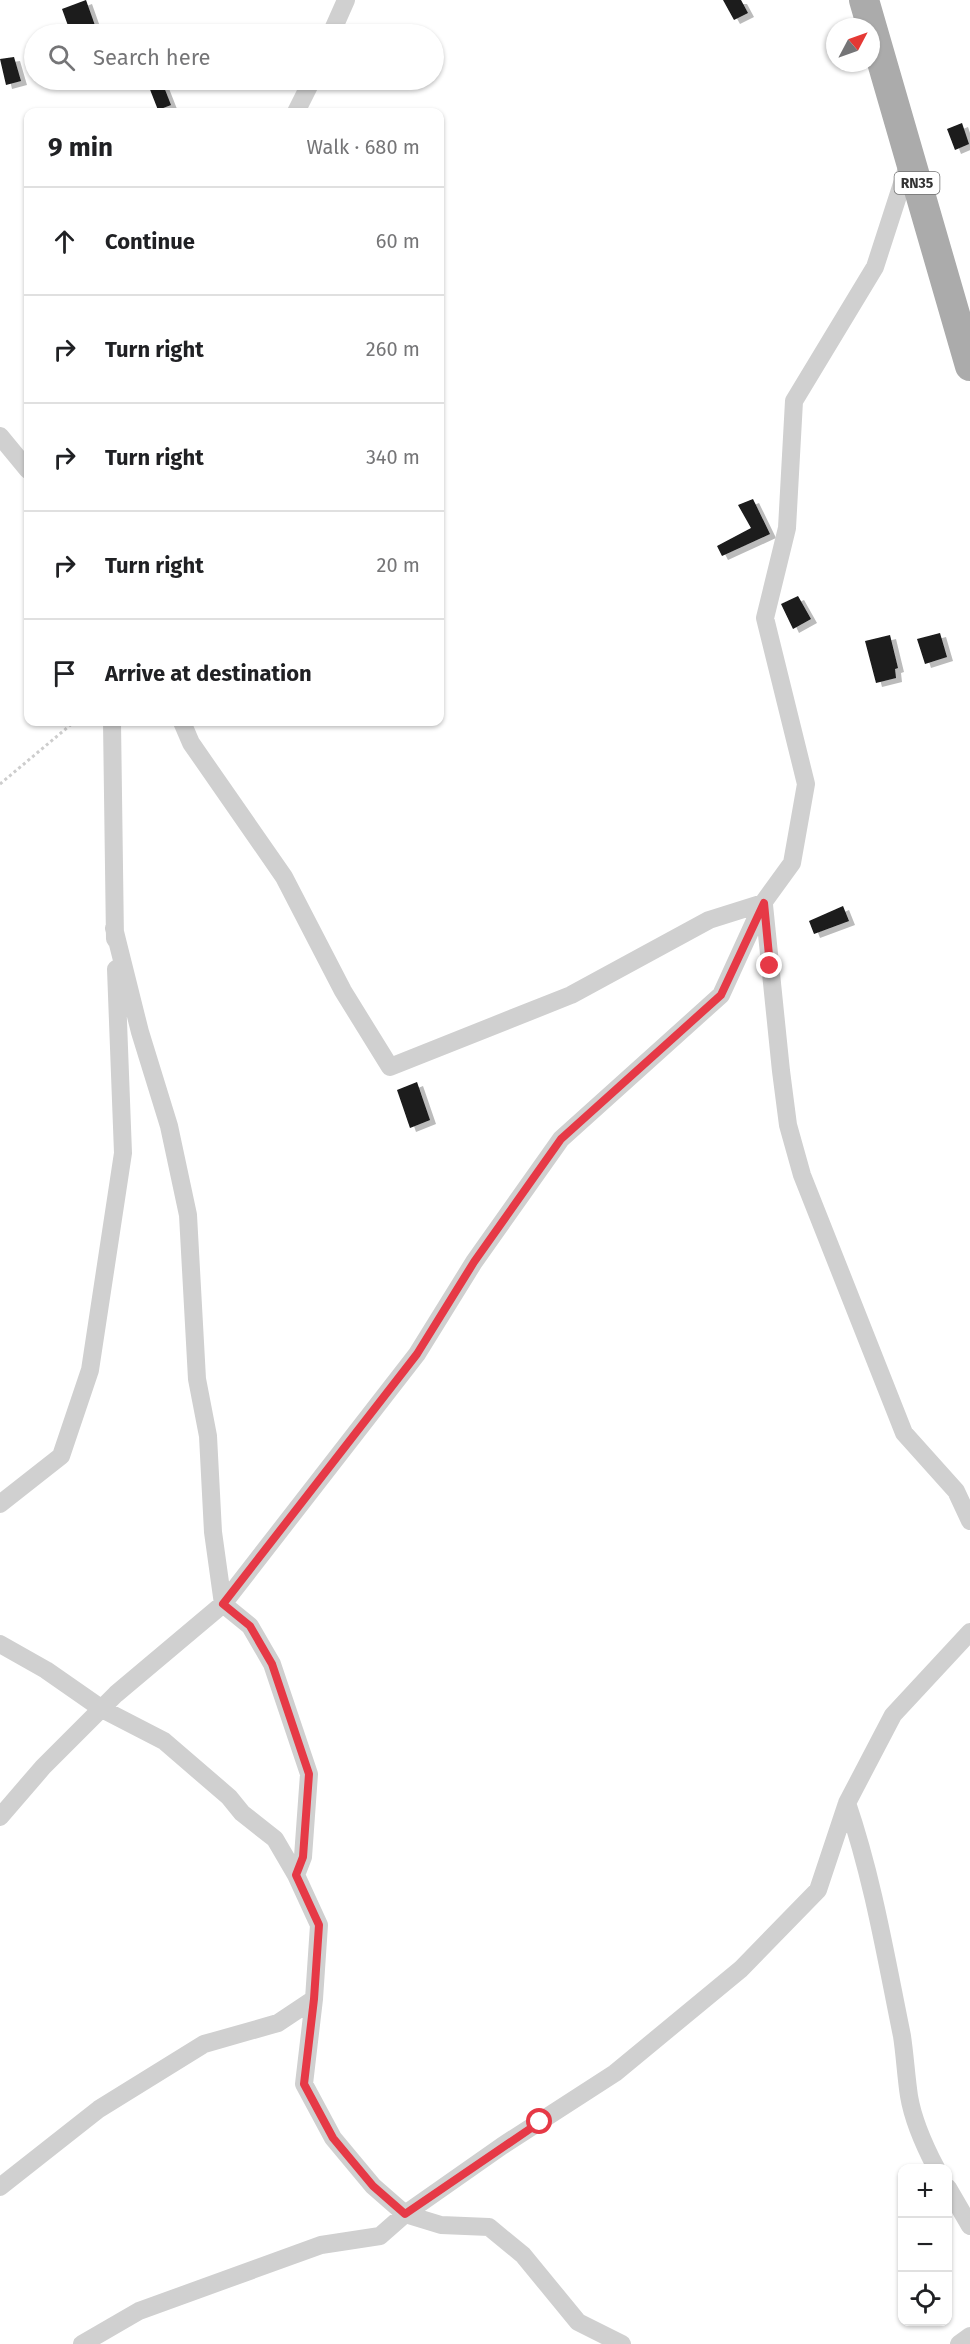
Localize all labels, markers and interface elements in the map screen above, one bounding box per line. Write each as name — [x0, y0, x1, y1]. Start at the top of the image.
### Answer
north arrow — [826, 18, 880, 72]
search box — [24, 24, 444, 90]
icon: search — [45, 41, 78, 74]
text: Search here — [93, 44, 211, 71]
text: 9 min — [48, 132, 113, 163]
text: Walk · 680 m — [307, 135, 420, 159]
road number: RN35 — [894, 172, 940, 194]
icon: ahead — [48, 225, 81, 258]
text: Continue — [105, 228, 195, 255]
text: 60 m — [376, 229, 420, 253]
icon: right — [48, 333, 81, 366]
text: Turn right — [105, 336, 204, 363]
text: 260 m — [366, 337, 420, 361]
icon: right — [48, 441, 81, 474]
text: Turn right — [105, 444, 204, 471]
text: 340 m — [366, 445, 420, 469]
icon: right — [48, 549, 81, 582]
text: Turn right — [105, 552, 204, 579]
text: 20 m — [377, 553, 420, 577]
icon: arrive — [48, 657, 81, 690]
text: Arrive at destination — [105, 660, 312, 687]
route end — [756, 952, 782, 978]
route start — [526, 2108, 552, 2134]
map controls — [898, 2164, 952, 2326]
button: + — [898, 2164, 952, 2218]
button: − — [898, 2218, 952, 2272]
button: locate — [898, 2272, 952, 2326]

